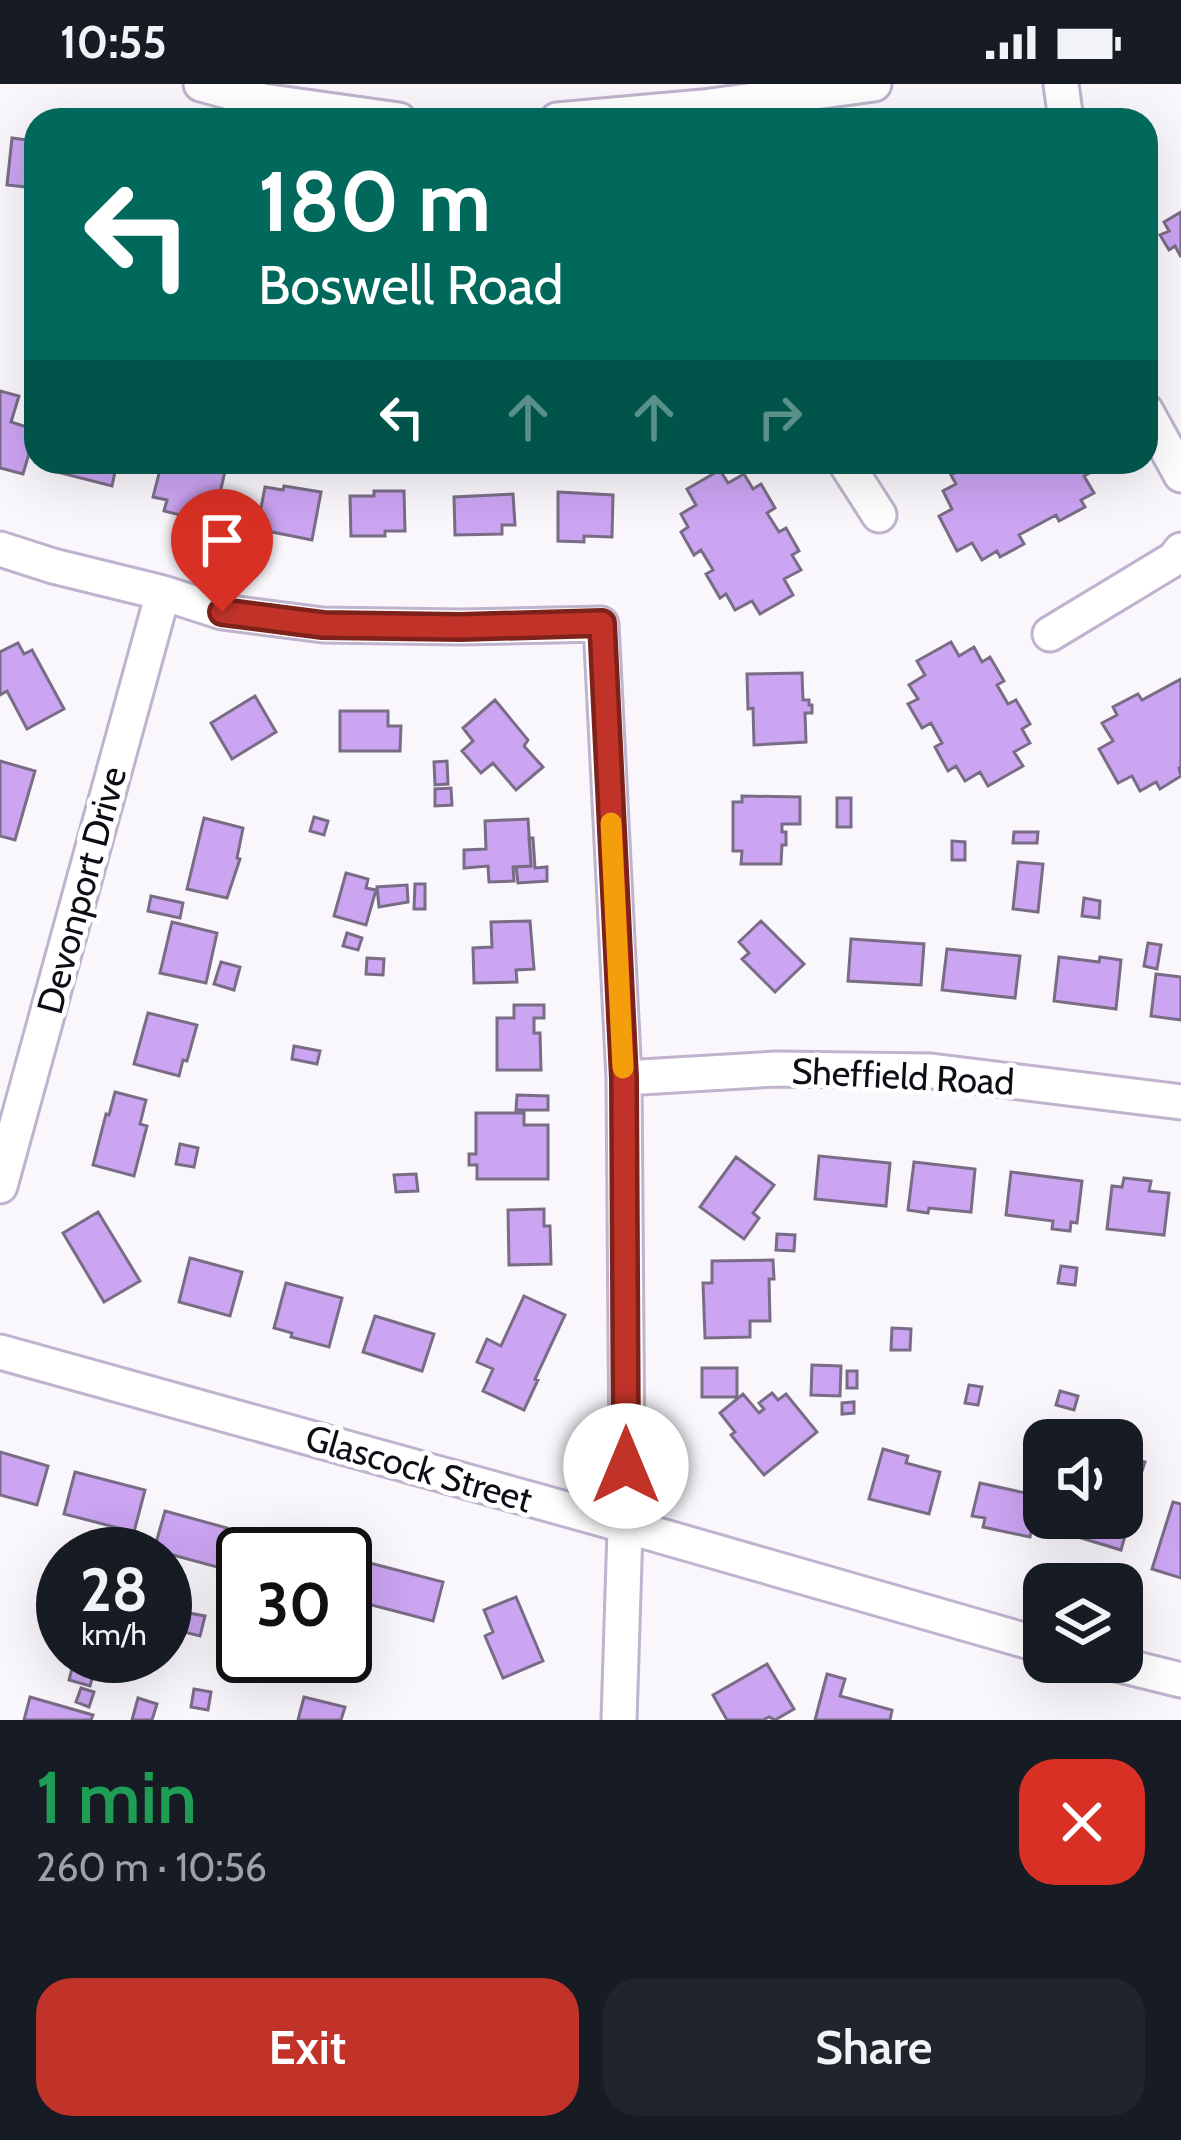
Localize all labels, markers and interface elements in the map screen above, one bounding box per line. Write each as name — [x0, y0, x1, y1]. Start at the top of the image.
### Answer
text: 10:55 — [60, 15, 167, 69]
text: 180 m — [258, 150, 491, 252]
icon: left — [60, 156, 216, 312]
text: Boswell Road — [258, 252, 564, 318]
icon: left — [369, 384, 435, 450]
icon: ahead — [495, 384, 561, 450]
icon: ahead — [621, 384, 687, 450]
icon: right — [747, 384, 813, 450]
pin — [171, 489, 273, 612]
icon: arrive — [189, 507, 255, 573]
street label: Devonport Drive — [27, 762, 135, 1018]
street label: Sheffield Road — [790, 1048, 1016, 1104]
position arrow — [563, 1403, 689, 1529]
street label: Glascock Street — [301, 1415, 537, 1521]
map controls — [1023, 1419, 1143, 1683]
button: sound — [1023, 1419, 1143, 1539]
speed limit sign: 30 — [216, 1527, 372, 1683]
text: 28 — [80, 1553, 148, 1626]
button: layers — [1023, 1563, 1143, 1683]
text: km/h — [81, 1616, 147, 1653]
text: 1 min — [36, 1754, 197, 1841]
button: close — [1019, 1759, 1145, 1885]
text: 260 m · 10:56 — [36, 1843, 267, 1891]
button: Exit — [36, 1978, 579, 2116]
button: Share — [603, 1978, 1145, 2116]

